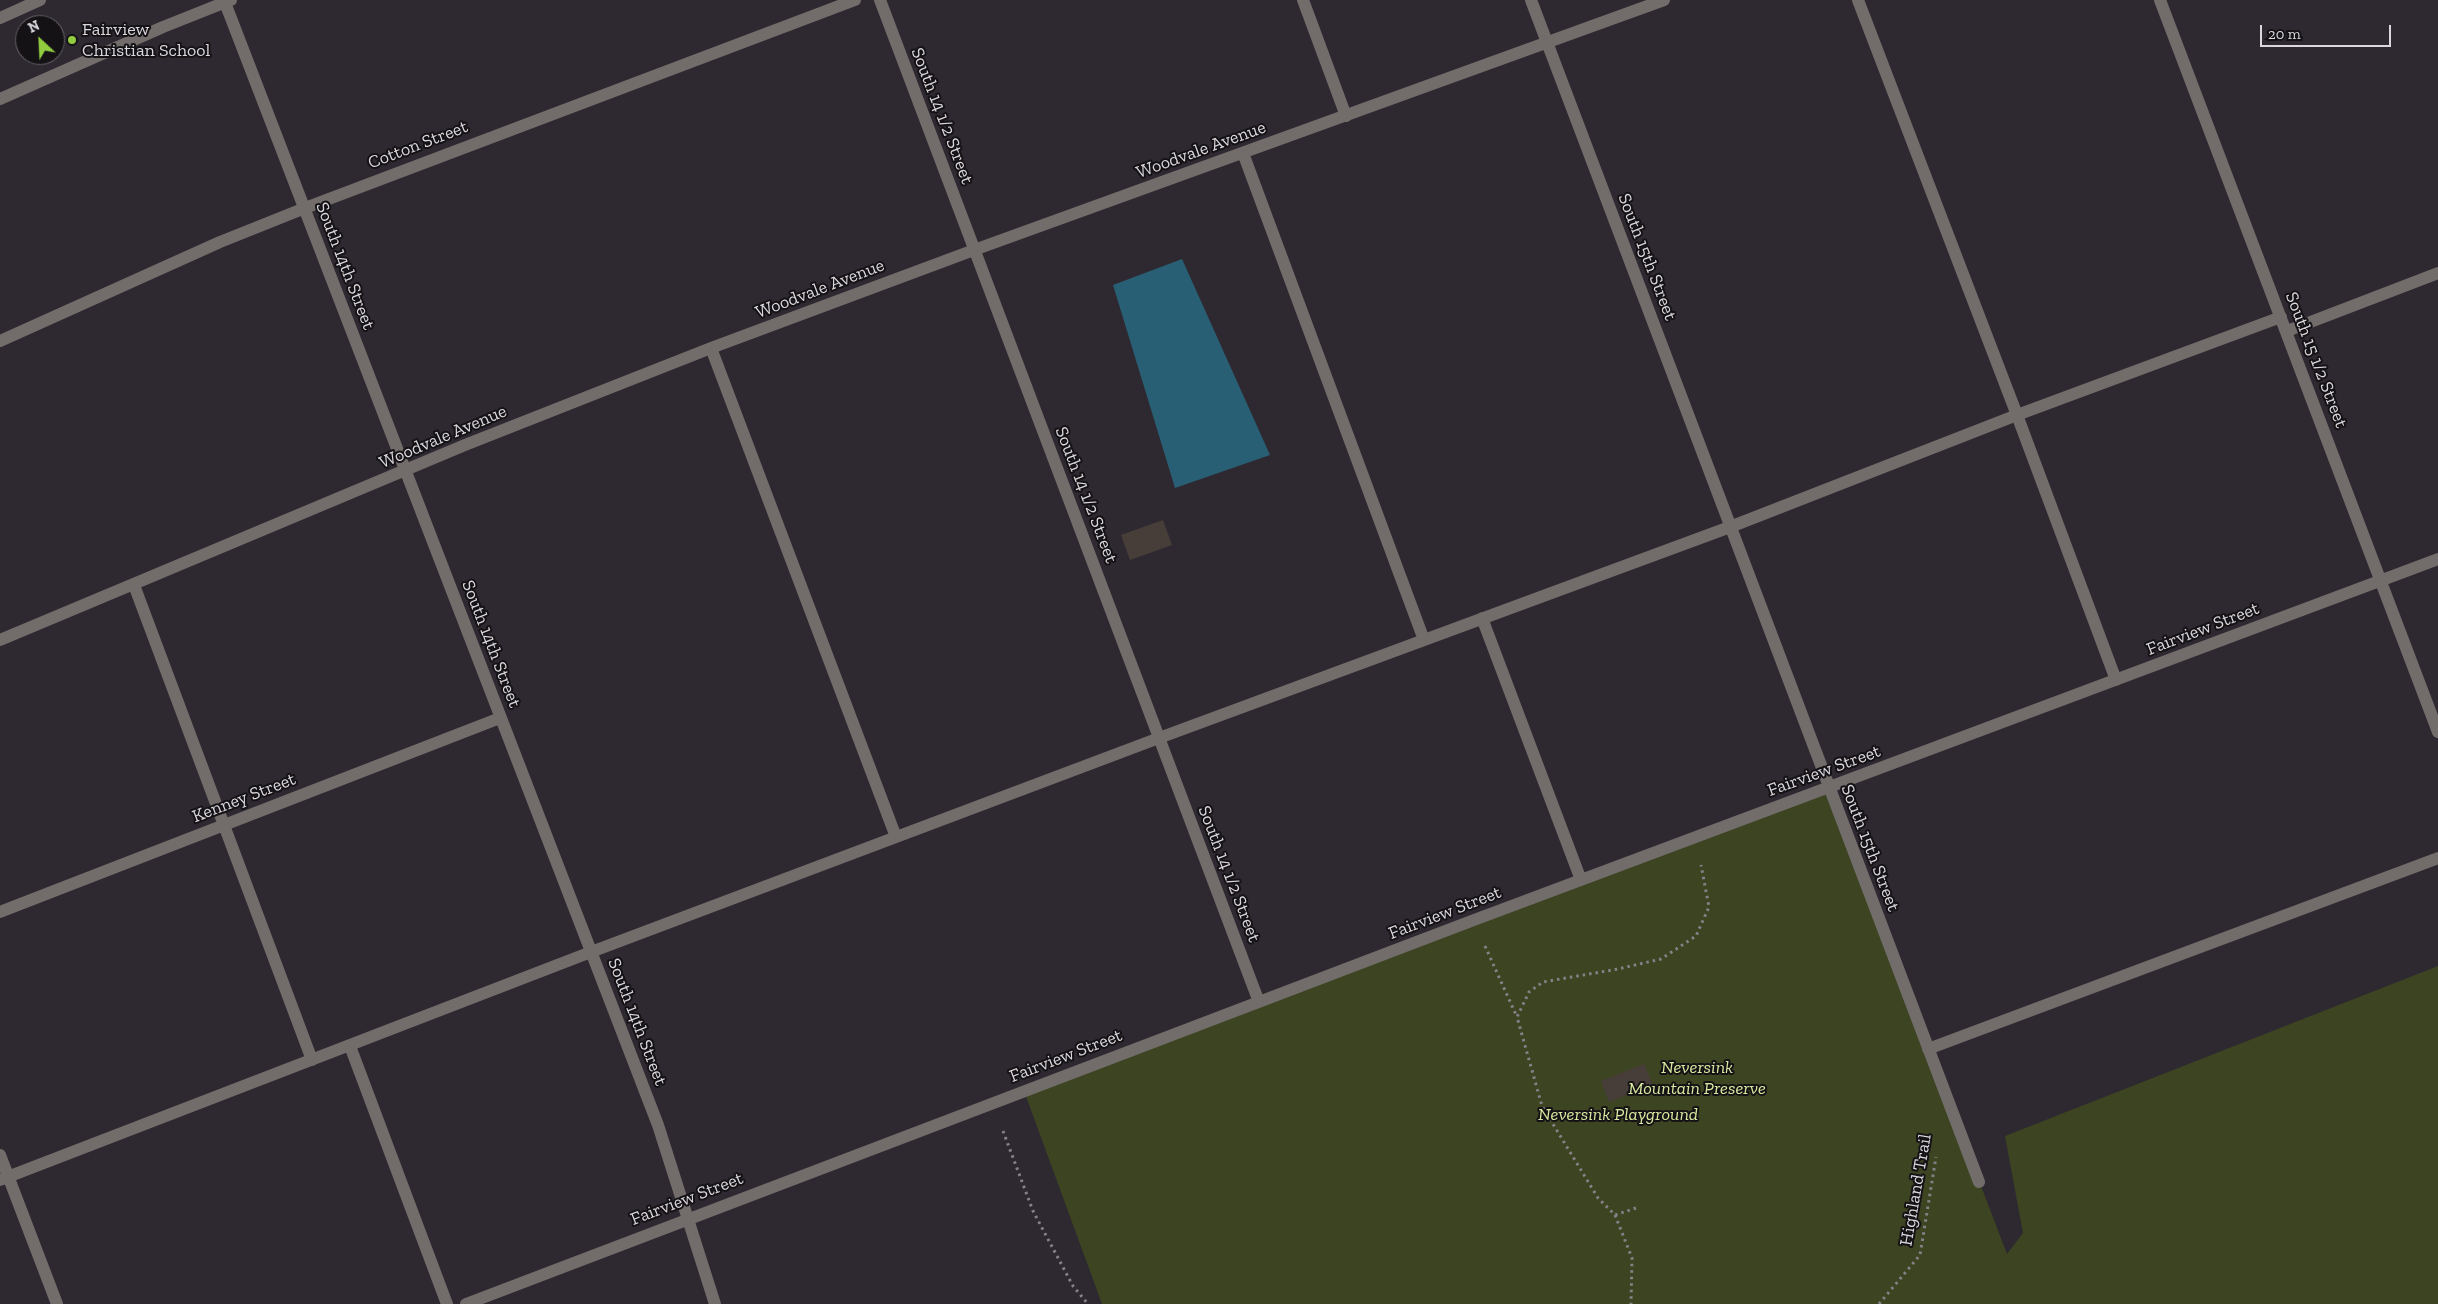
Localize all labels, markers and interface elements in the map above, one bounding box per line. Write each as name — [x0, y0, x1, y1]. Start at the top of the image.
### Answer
north arrow — [15, 15, 65, 65]
scale bar — [2263, 15, 2394, 47]
text: N — [25, 17, 42, 37]
place label: Fairview Christian School — [82, 19, 210, 62]
text: 20 m — [2268, 25, 2301, 43]
marker: Fairview Christian School — [66, 34, 78, 46]
street label: South 14 1/2 Street — [906, 45, 978, 187]
street label: Cotton Street — [365, 116, 471, 174]
street label: Woodvale Avenue — [1133, 117, 1269, 183]
street label: South 15th Street — [1613, 190, 1681, 324]
street label: South 14th Street — [311, 199, 379, 333]
street label: Woodvale Avenue — [752, 254, 888, 324]
street label: South 15 1/2 Street — [2280, 289, 2352, 431]
street label: Woodvale Avenue — [376, 400, 510, 474]
street label: South 14 1/2 Street — [1050, 424, 1122, 566]
street label: South 14th Street — [457, 577, 525, 711]
street label: Fairview Street — [2144, 598, 2262, 660]
street label: Fairview Street — [1764, 741, 1884, 801]
street label: Kenney Street — [189, 768, 299, 828]
street label: South 15th Street — [1836, 781, 1904, 915]
street label: South 14 1/2 Street — [1193, 803, 1265, 945]
street label: Fairview Street — [1386, 882, 1504, 944]
street label: South 14th Street — [603, 955, 671, 1089]
street label: Fairview Street — [1007, 1025, 1125, 1087]
park label: Neversink Mountain Preserve — [1628, 1057, 1766, 1100]
park label: Neversink Playground — [1538, 1104, 1698, 1126]
street label: Highland Trail — [1896, 1132, 1936, 1248]
street label: Fairview Street — [628, 1168, 746, 1230]

